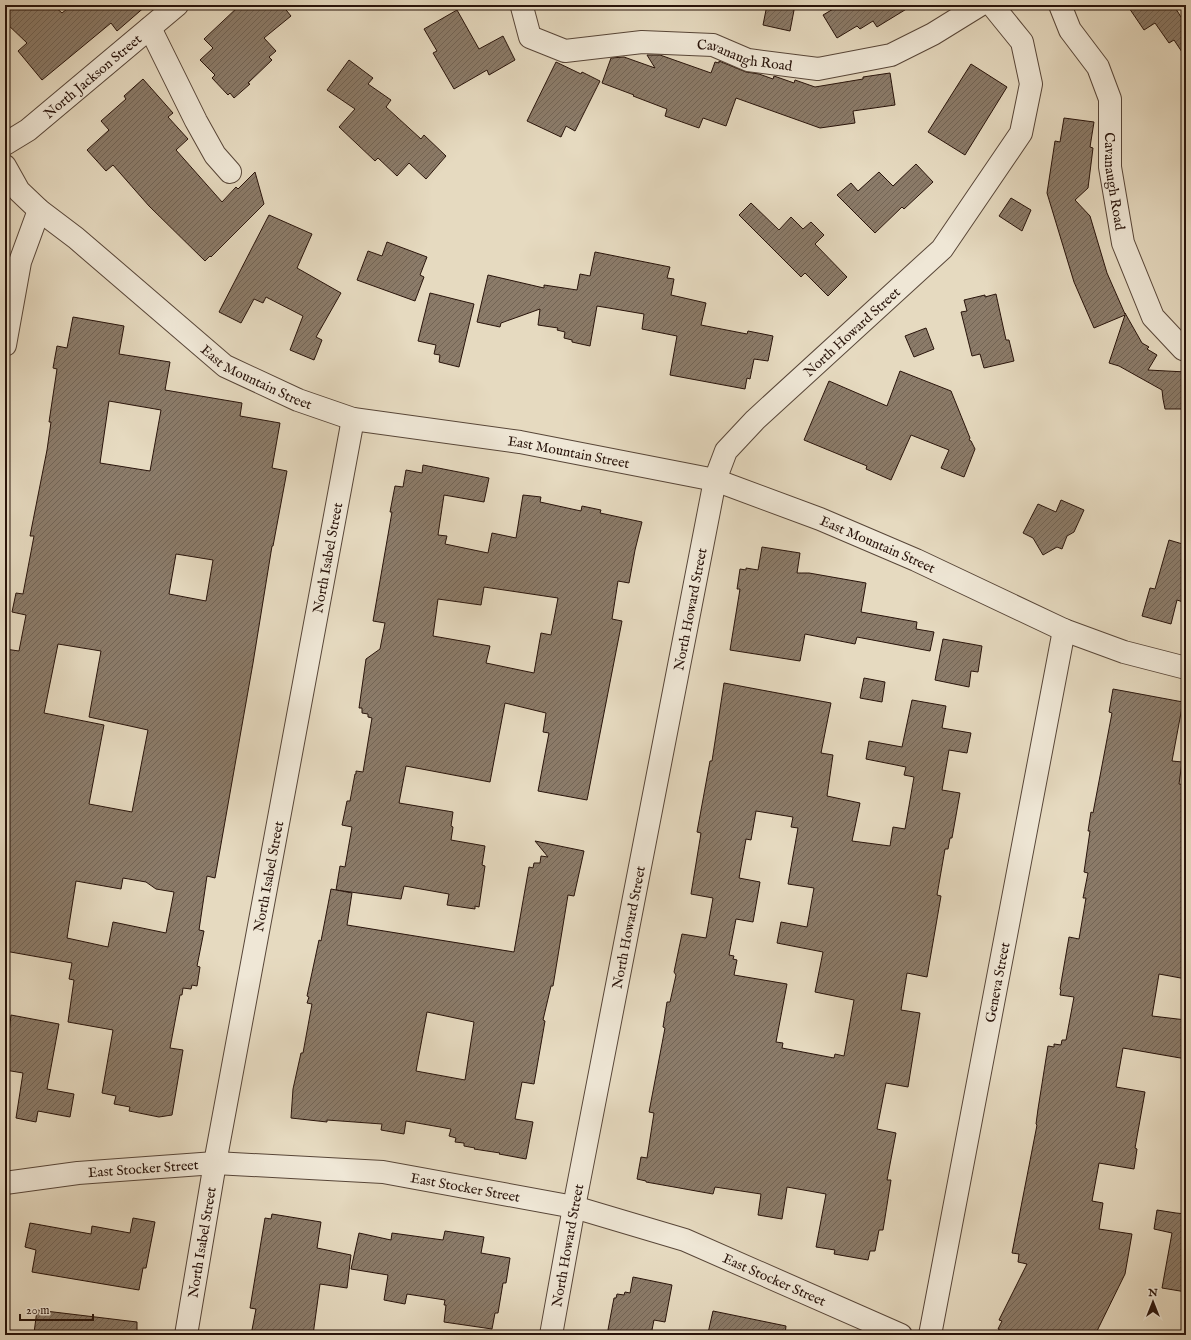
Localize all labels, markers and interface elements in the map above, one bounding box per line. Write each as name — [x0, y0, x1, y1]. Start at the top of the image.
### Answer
street label: North Jackson Street — [40, 30, 146, 123]
street label: Cavanaugh Road — [697, 36, 794, 76]
street label: Cavanaugh Road — [1100, 132, 1129, 232]
street label: North Howard Street — [800, 284, 905, 381]
street label: East Mountain Street — [197, 341, 314, 414]
street label: East Mountain Street — [507, 432, 631, 473]
street label: North Isabel Street — [309, 501, 347, 615]
street label: East Mountain Street — [817, 512, 938, 578]
street label: North Howard Street — [670, 546, 712, 672]
street label: North Isabel Street — [250, 819, 288, 933]
street label: North Howard Street — [609, 864, 650, 990]
street label: Geneva Street — [982, 941, 1015, 1024]
street label: East Stocker Street — [87, 1156, 199, 1182]
street label: East Stocker Street — [409, 1169, 522, 1207]
street label: North Howard Street — [548, 1182, 588, 1309]
street label: North Isabel Street — [184, 1185, 221, 1299]
street label: East Stocker Street — [720, 1250, 829, 1311]
north arrow — [1133, 1282, 1173, 1322]
text: N — [1147, 1286, 1158, 1300]
scale bar — [20, 1296, 93, 1322]
text: 20 m — [26, 1303, 49, 1318]

